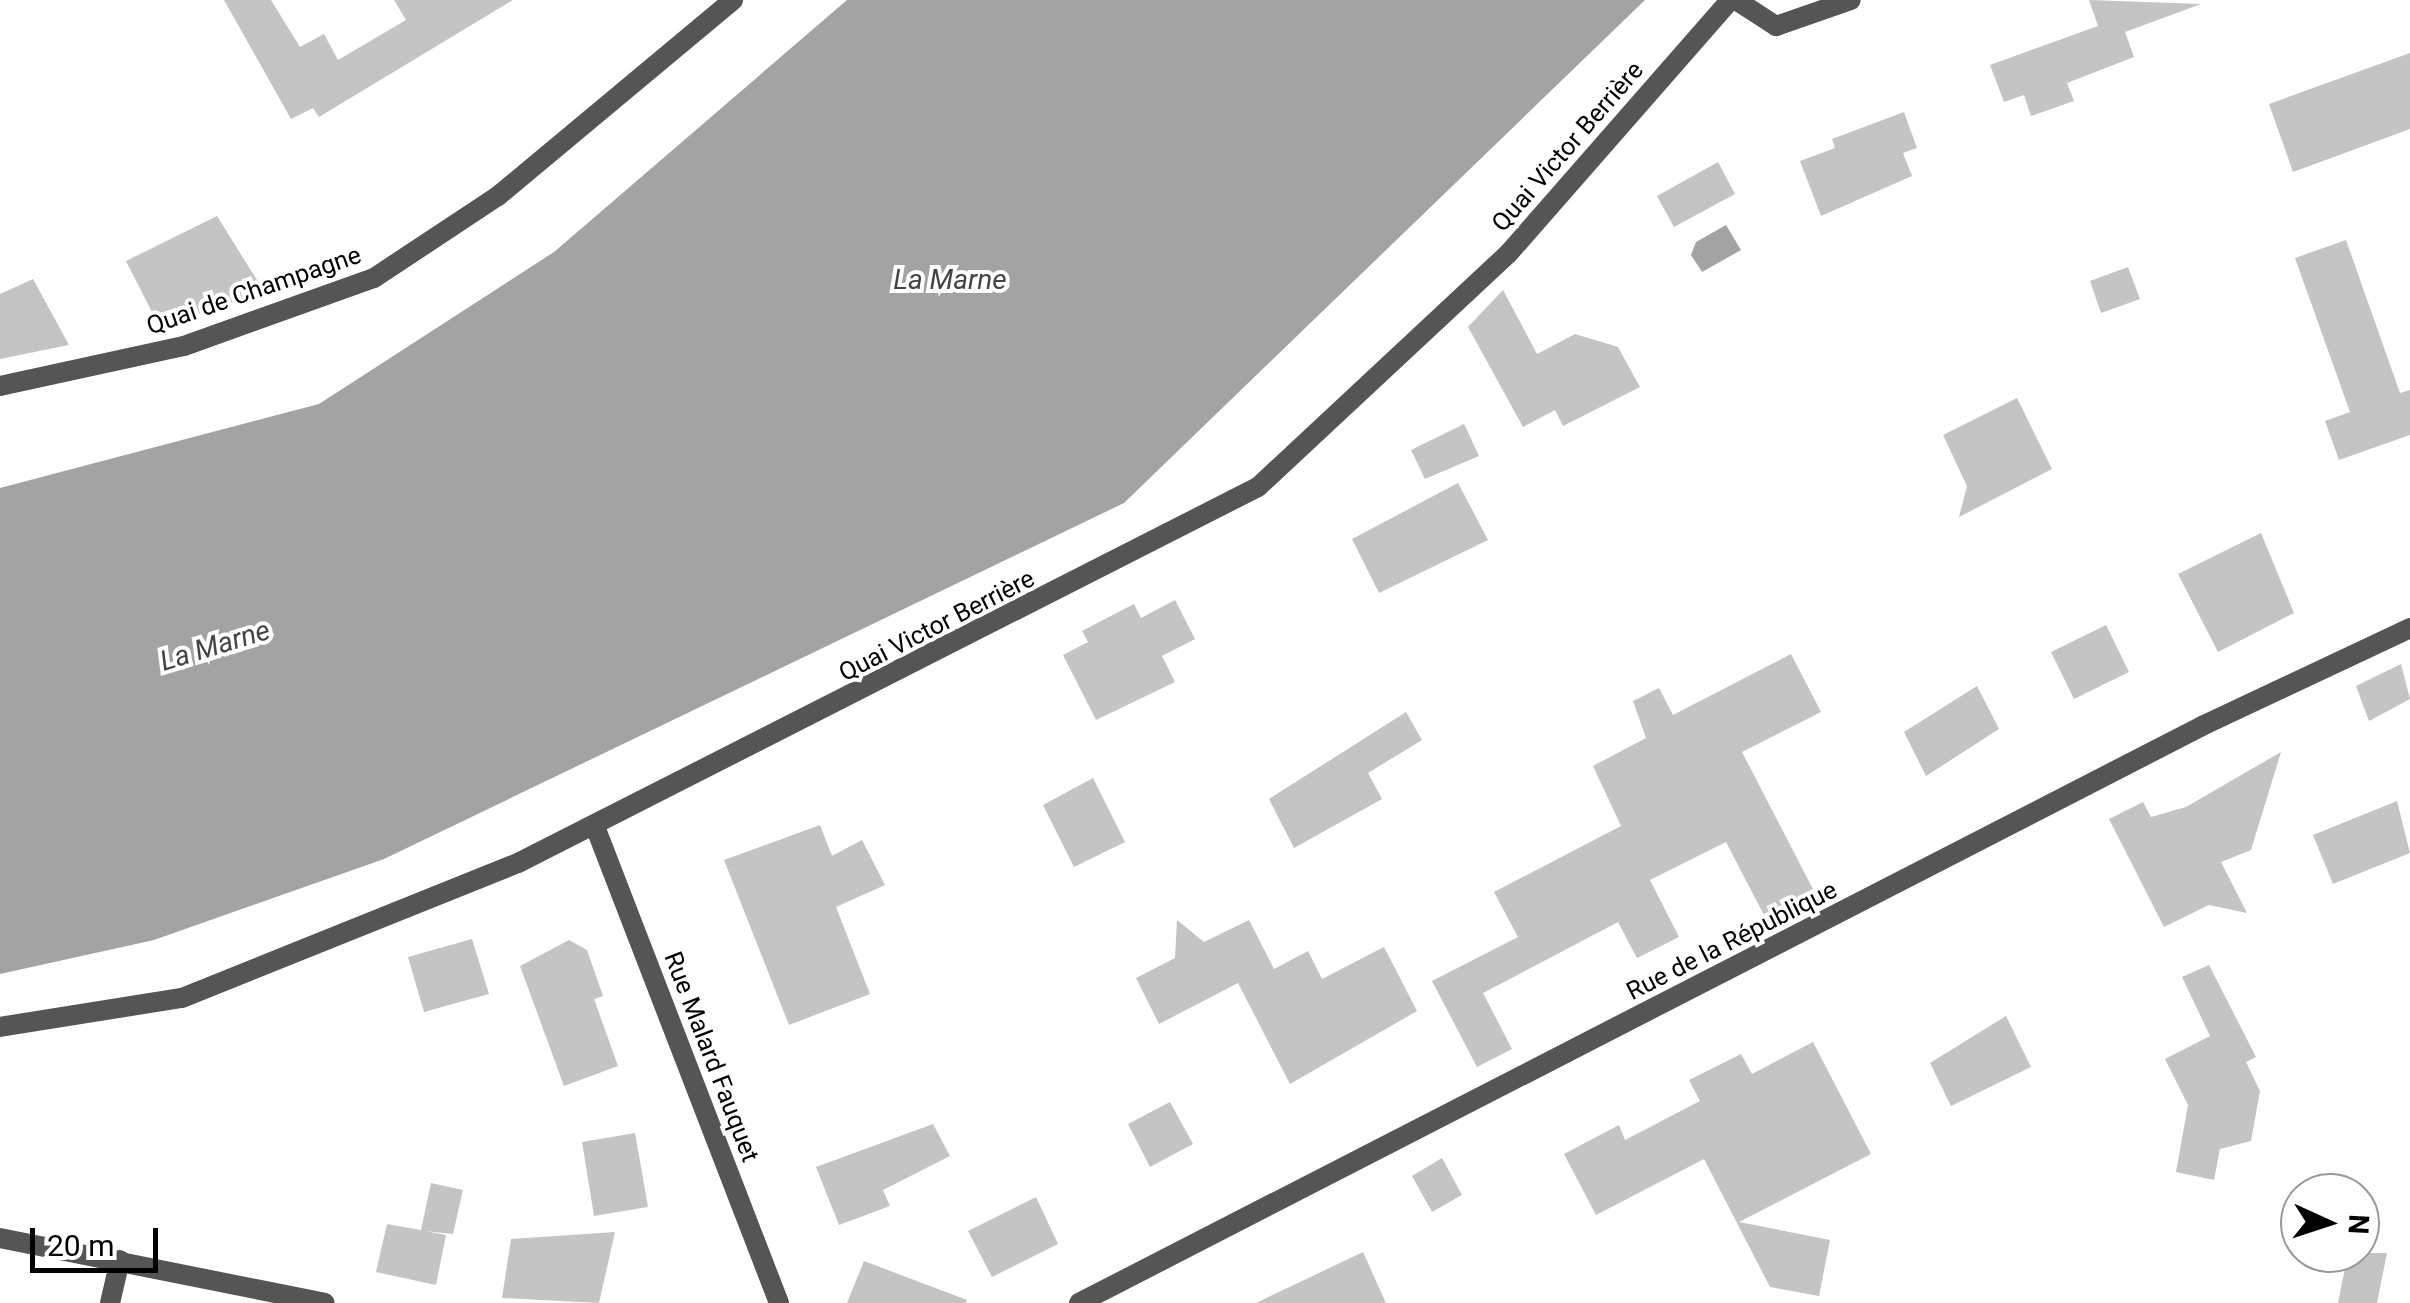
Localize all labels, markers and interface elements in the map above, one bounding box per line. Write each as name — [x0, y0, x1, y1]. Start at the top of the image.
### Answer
street label: Quai Victor Berrière — [1486, 56, 1650, 238]
street label: Quai de Champagne — [143, 240, 365, 342]
water label: La Marne — [893, 263, 1007, 297]
street label: Quai Victor Berrière — [834, 564, 1040, 688]
water label: La Marne — [156, 613, 274, 679]
street label: Rue de la République — [1622, 875, 1842, 1007]
street label: Rue Malard Fauquet — [657, 948, 765, 1166]
north arrow — [2280, 1173, 2380, 1273]
scale bar — [35, 1208, 162, 1270]
text: N — [2341, 1214, 2375, 1235]
text: 20 m — [47, 1228, 114, 1263]

